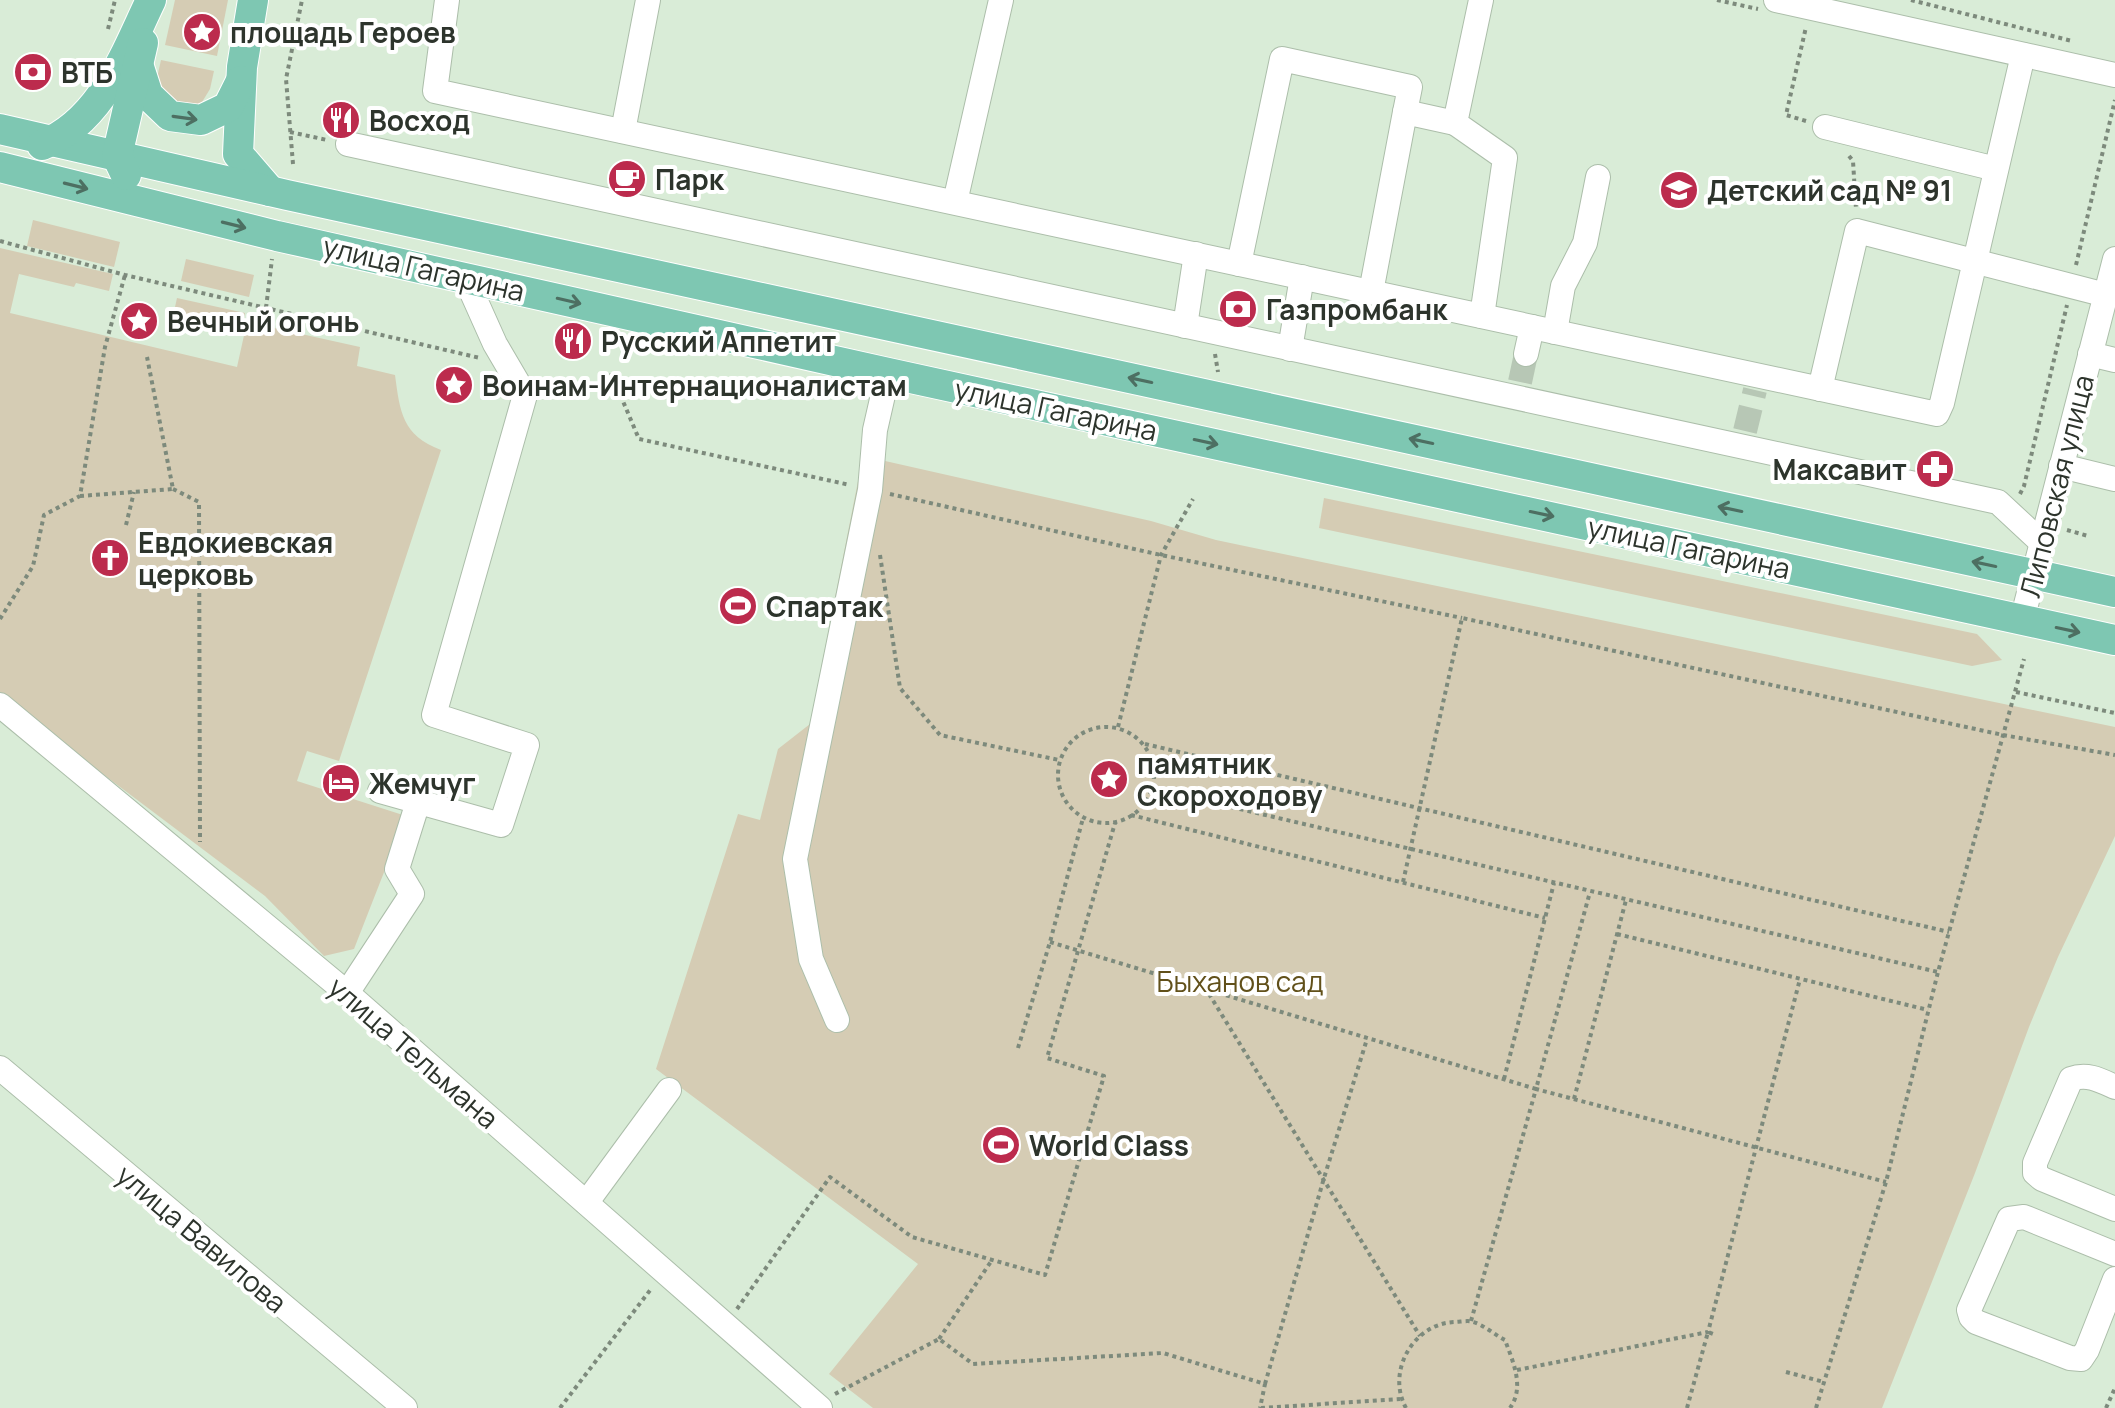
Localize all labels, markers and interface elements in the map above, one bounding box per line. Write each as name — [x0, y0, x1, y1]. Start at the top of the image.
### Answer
place icon: площадь Героев — [181, 11, 223, 53]
place label: площадь Героев — [230, 13, 456, 51]
bank icon: ВТБ — [12, 51, 54, 93]
place label: ВТБ — [61, 53, 113, 91]
restaurant icon: Восход — [320, 99, 362, 141]
place label: Восход — [369, 101, 470, 139]
one-way arrow — [171, 111, 197, 126]
cafe icon: Парк — [606, 158, 648, 200]
place label: Парк — [655, 160, 725, 198]
school or university icon: Детский сад № 91 — [1658, 169, 1700, 211]
place label: Детский сад № 91 — [1707, 171, 1952, 209]
one-way arrow — [62, 180, 88, 195]
one-way arrow — [221, 218, 246, 233]
street label: улица Гагарина — [319, 226, 529, 310]
bank icon: Газпромбанк — [1217, 288, 1259, 330]
place label: Газпромбанк — [1266, 290, 1448, 328]
one-way arrow — [556, 294, 582, 309]
place icon: Вечный огонь — [118, 300, 160, 342]
place label: Вечный огонь — [167, 302, 360, 340]
restaurant icon: Русский Аппетит — [552, 320, 594, 362]
place label: Русский Аппетит — [601, 322, 837, 360]
place icon: Воинам-Интернационалистам — [433, 364, 475, 406]
place label: Воинам-Интернационалистам — [482, 366, 907, 404]
street label: улица Гагарина — [951, 369, 1161, 449]
street label: Липовская улица — [2010, 371, 2102, 601]
one-way arrow — [1128, 372, 1153, 387]
one-way arrow — [1409, 433, 1435, 448]
one-way arrow — [1193, 435, 1218, 450]
pharmacy icon: Максавит — [1914, 448, 1956, 490]
place label: Максавит — [1773, 450, 1907, 488]
one-way arrow — [1718, 501, 1743, 516]
one-way arrow — [1529, 507, 1555, 522]
street label: улица Гагарина — [1584, 507, 1794, 587]
place label: Евдокиевская церковь — [138, 523, 333, 593]
church icon: Евдокиевская церковь — [89, 537, 131, 579]
one-way arrow — [1972, 556, 1997, 571]
sports icon: Спартак — [717, 585, 759, 627]
place label: Спартак — [766, 587, 884, 625]
one-way arrow — [2055, 623, 2081, 638]
place label: памятник Скороходову — [1137, 744, 1323, 814]
place icon: памятник Скороходову — [1088, 758, 1130, 800]
hotel icon: Жемчуг — [320, 762, 362, 804]
place label: Жемчуг — [369, 764, 476, 802]
park label: Быханов сад — [1157, 962, 1323, 1000]
street label: улица Тельмана — [321, 967, 507, 1137]
sports icon: World Class — [980, 1124, 1022, 1166]
place label: World Class — [1029, 1126, 1189, 1164]
street label: улица Вавилова — [109, 1155, 295, 1321]

